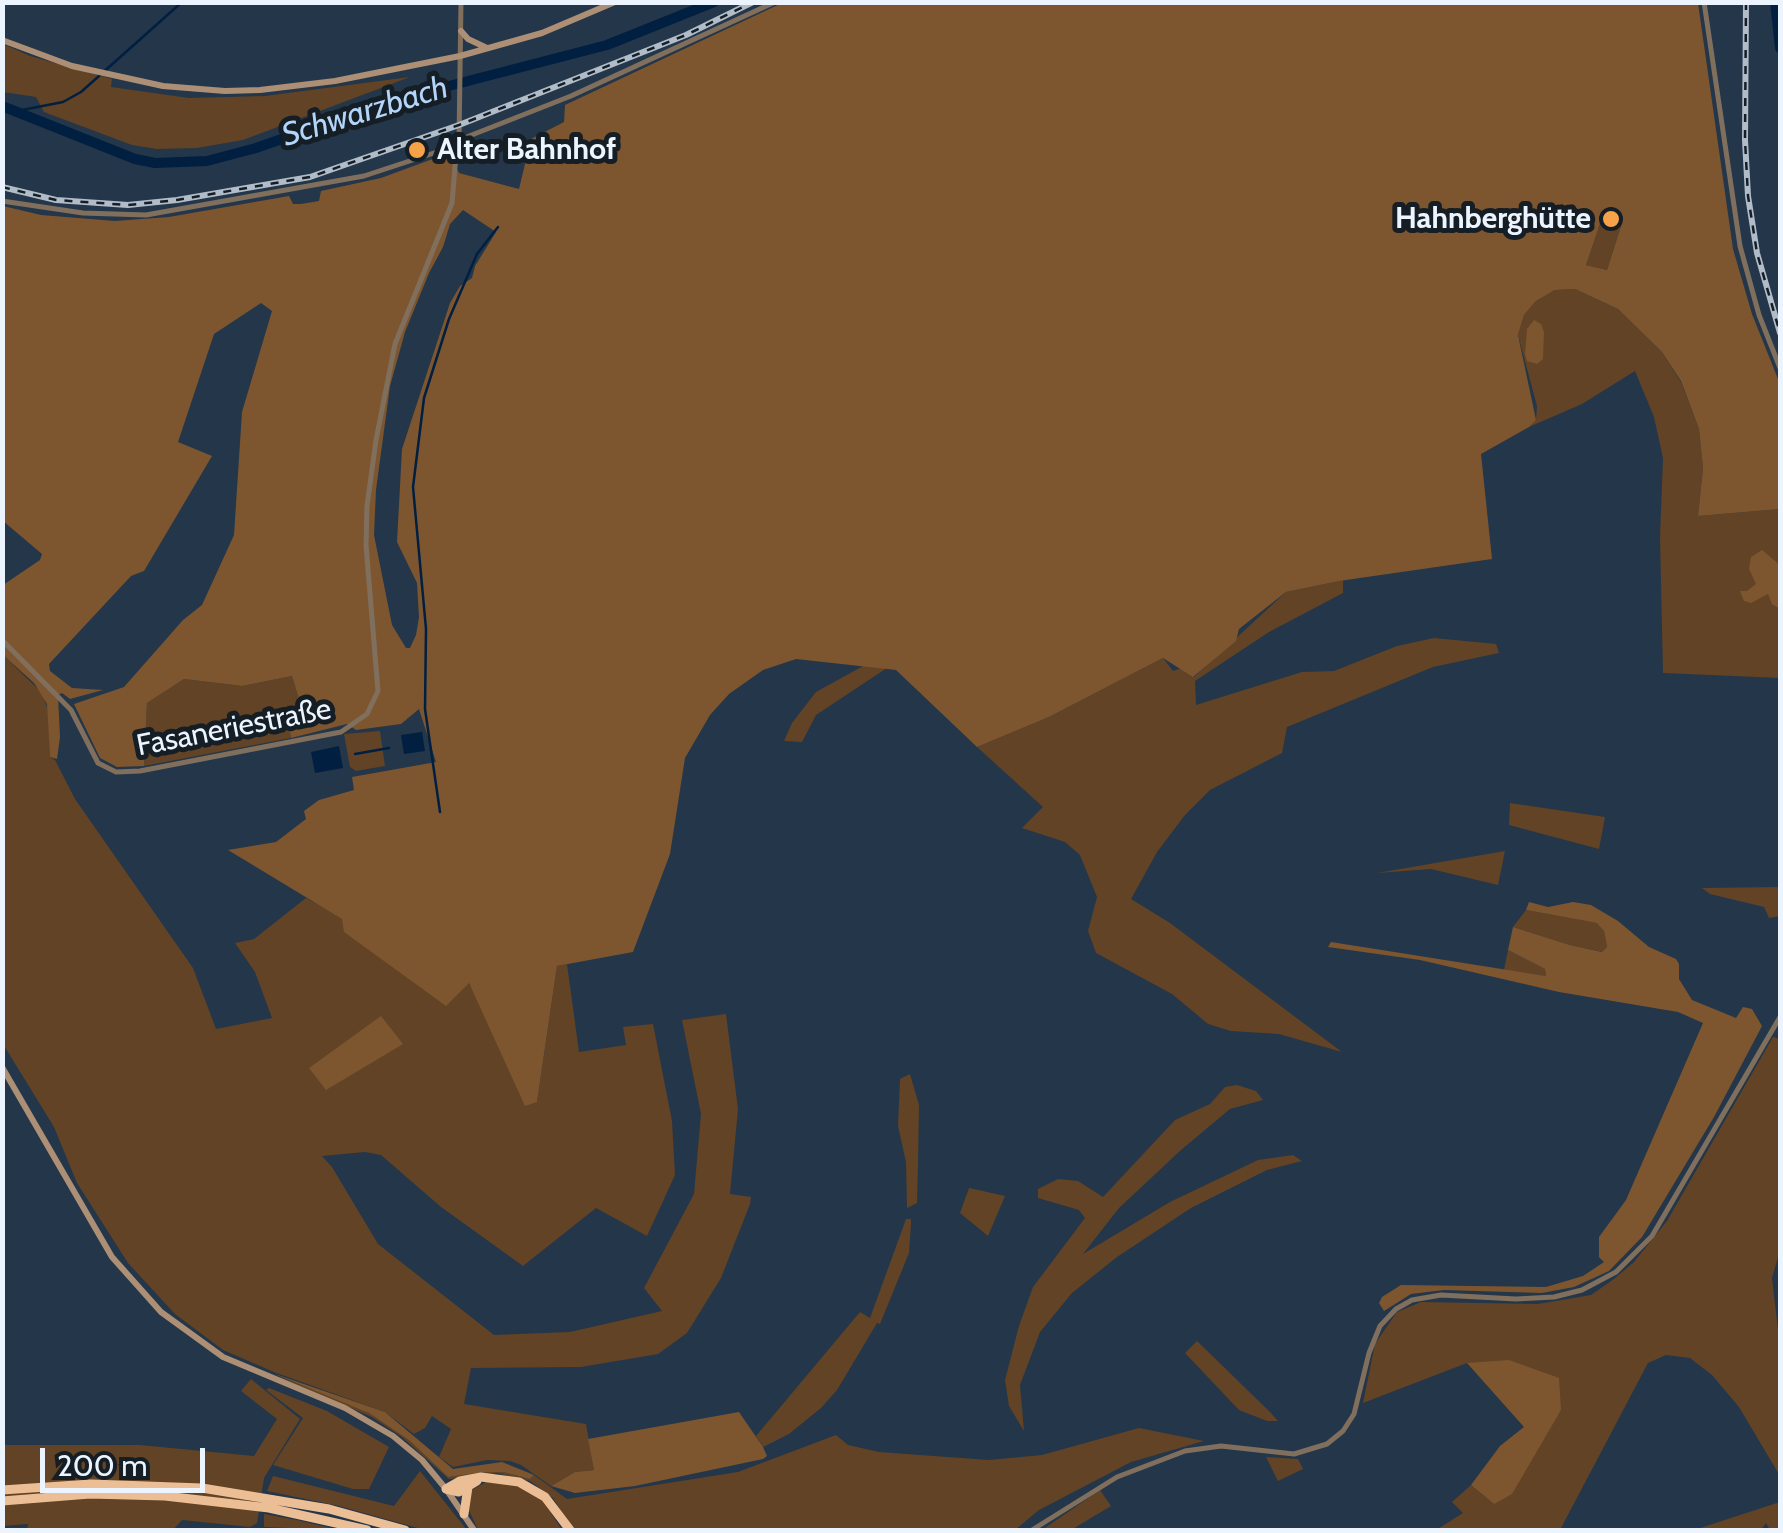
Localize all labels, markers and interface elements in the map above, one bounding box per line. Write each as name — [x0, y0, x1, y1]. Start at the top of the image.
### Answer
water label: Schwarzbach — [277, 69, 453, 155]
place label: Alter Bahnhof — [437, 132, 616, 168]
marker: Alter Bahnhof — [406, 139, 428, 161]
place label: Hahnberghütte — [1395, 201, 1591, 237]
marker: Hahnberghütte — [1600, 208, 1622, 230]
street label: Fasaneriestraße — [134, 692, 334, 764]
scale bar — [45, 1428, 210, 1490]
text: 200 m — [57, 1447, 148, 1484]

